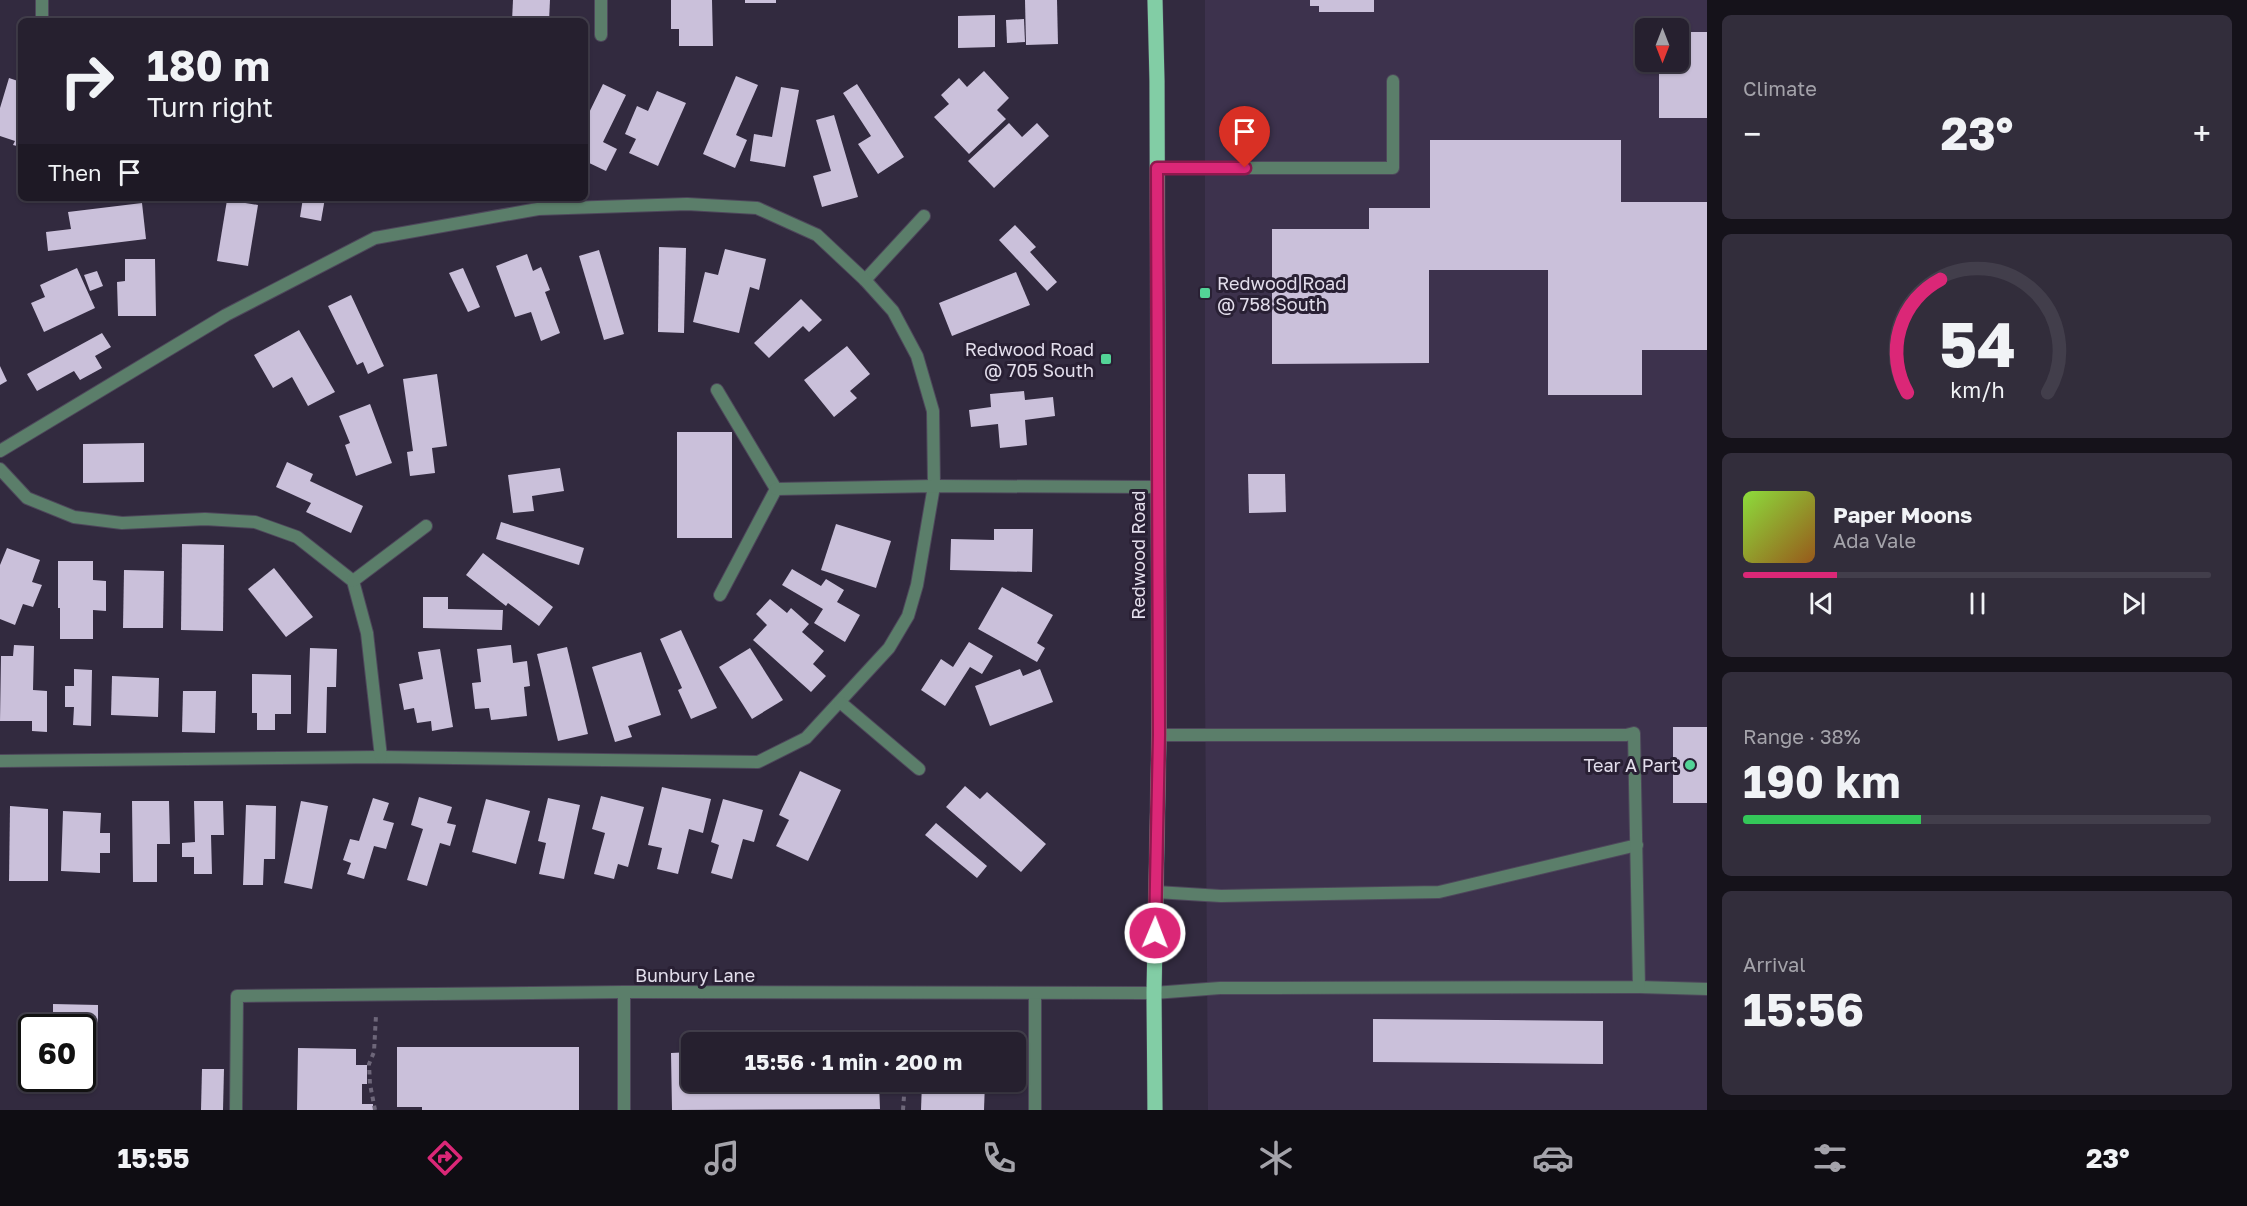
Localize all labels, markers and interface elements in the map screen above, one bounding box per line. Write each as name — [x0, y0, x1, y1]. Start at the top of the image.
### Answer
north arrow — [1635, 18, 1689, 72]
map controls — [1635, 18, 1689, 72]
text: 180 m — [147, 40, 270, 90]
icon: right — [48, 42, 126, 120]
text: Climate — [1743, 76, 1817, 100]
text: Turn right — [147, 91, 273, 123]
pin — [1219, 106, 1270, 168]
text: 23° — [1941, 106, 2013, 160]
text: − — [1743, 114, 1761, 153]
text: + — [2193, 114, 2211, 153]
icon: arrive — [1228, 115, 1261, 148]
icon: arrive — [113, 156, 146, 189]
text: Then — [48, 159, 101, 186]
place label: Redwood Road @ 758 South — [1217, 272, 1346, 315]
marker: Redwood Road @ 758 South — [1198, 286, 1212, 300]
text: 54 — [1938, 306, 2016, 381]
place label: Redwood Road @ 705 South — [965, 338, 1094, 381]
marker: Redwood Road @ 705 South — [1099, 352, 1113, 366]
text: km/h — [1950, 377, 2004, 403]
street label: Redwood Road — [1127, 490, 1149, 620]
text: Paper Moons — [1833, 501, 1972, 528]
text: Ada Vale — [1833, 528, 1916, 552]
icon: previous — [1805, 587, 1838, 620]
icon: pause — [1961, 587, 1994, 620]
icon: next — [2117, 587, 2150, 620]
text: Range · 38% — [1743, 724, 1861, 748]
place label: Tear A Part — [1583, 754, 1678, 776]
text: 190 km — [1743, 754, 1901, 808]
marker: Tear A Part — [1683, 758, 1697, 772]
position arrow — [1123, 901, 1187, 965]
text: Arrival — [1743, 952, 1806, 976]
street label: Bunbury Lane — [635, 964, 755, 986]
text: 15:56 — [1743, 982, 1864, 1036]
speed limit sign: 60 — [18, 1014, 96, 1092]
text: 15:56 · 1 min · 200 m — [745, 1048, 962, 1075]
icon: directions — [424, 1137, 466, 1179]
icon: music — [701, 1137, 743, 1179]
icon: phone — [978, 1137, 1020, 1179]
icon: climate — [1255, 1137, 1297, 1179]
icon: car — [1532, 1137, 1574, 1179]
icon: filters — [1809, 1137, 1851, 1179]
text: 15:55 — [117, 1142, 189, 1174]
text: 23° — [2086, 1142, 2129, 1174]

